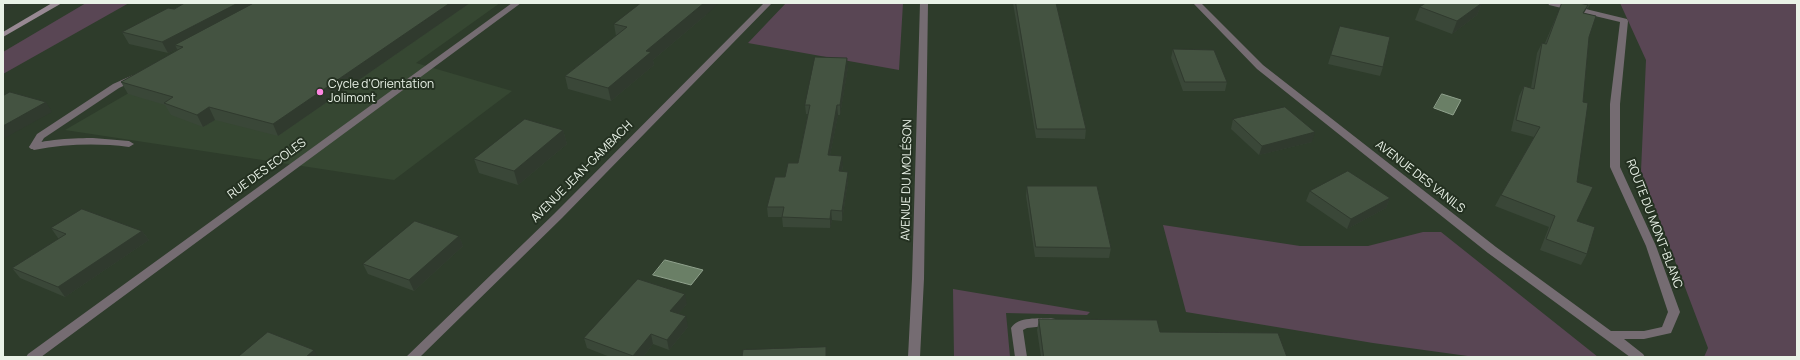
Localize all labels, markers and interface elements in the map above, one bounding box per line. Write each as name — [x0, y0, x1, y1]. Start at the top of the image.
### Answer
place label: Cycle d'Orientation Jolimont — [328, 78, 434, 106]
marker: Cycle d'Orientation Jolimont — [315, 87, 325, 97]
street label: AVENUE JEAN-GAMBACH — [528, 118, 636, 226]
street label: AVENUE DU MOLÉSON — [899, 119, 915, 241]
street label: RUE DES ECOLES — [225, 136, 309, 202]
street label: AVENUE DES VANILS — [1372, 138, 1468, 216]
street label: ROUTE DU MONT-BLANC — [1623, 157, 1685, 291]

